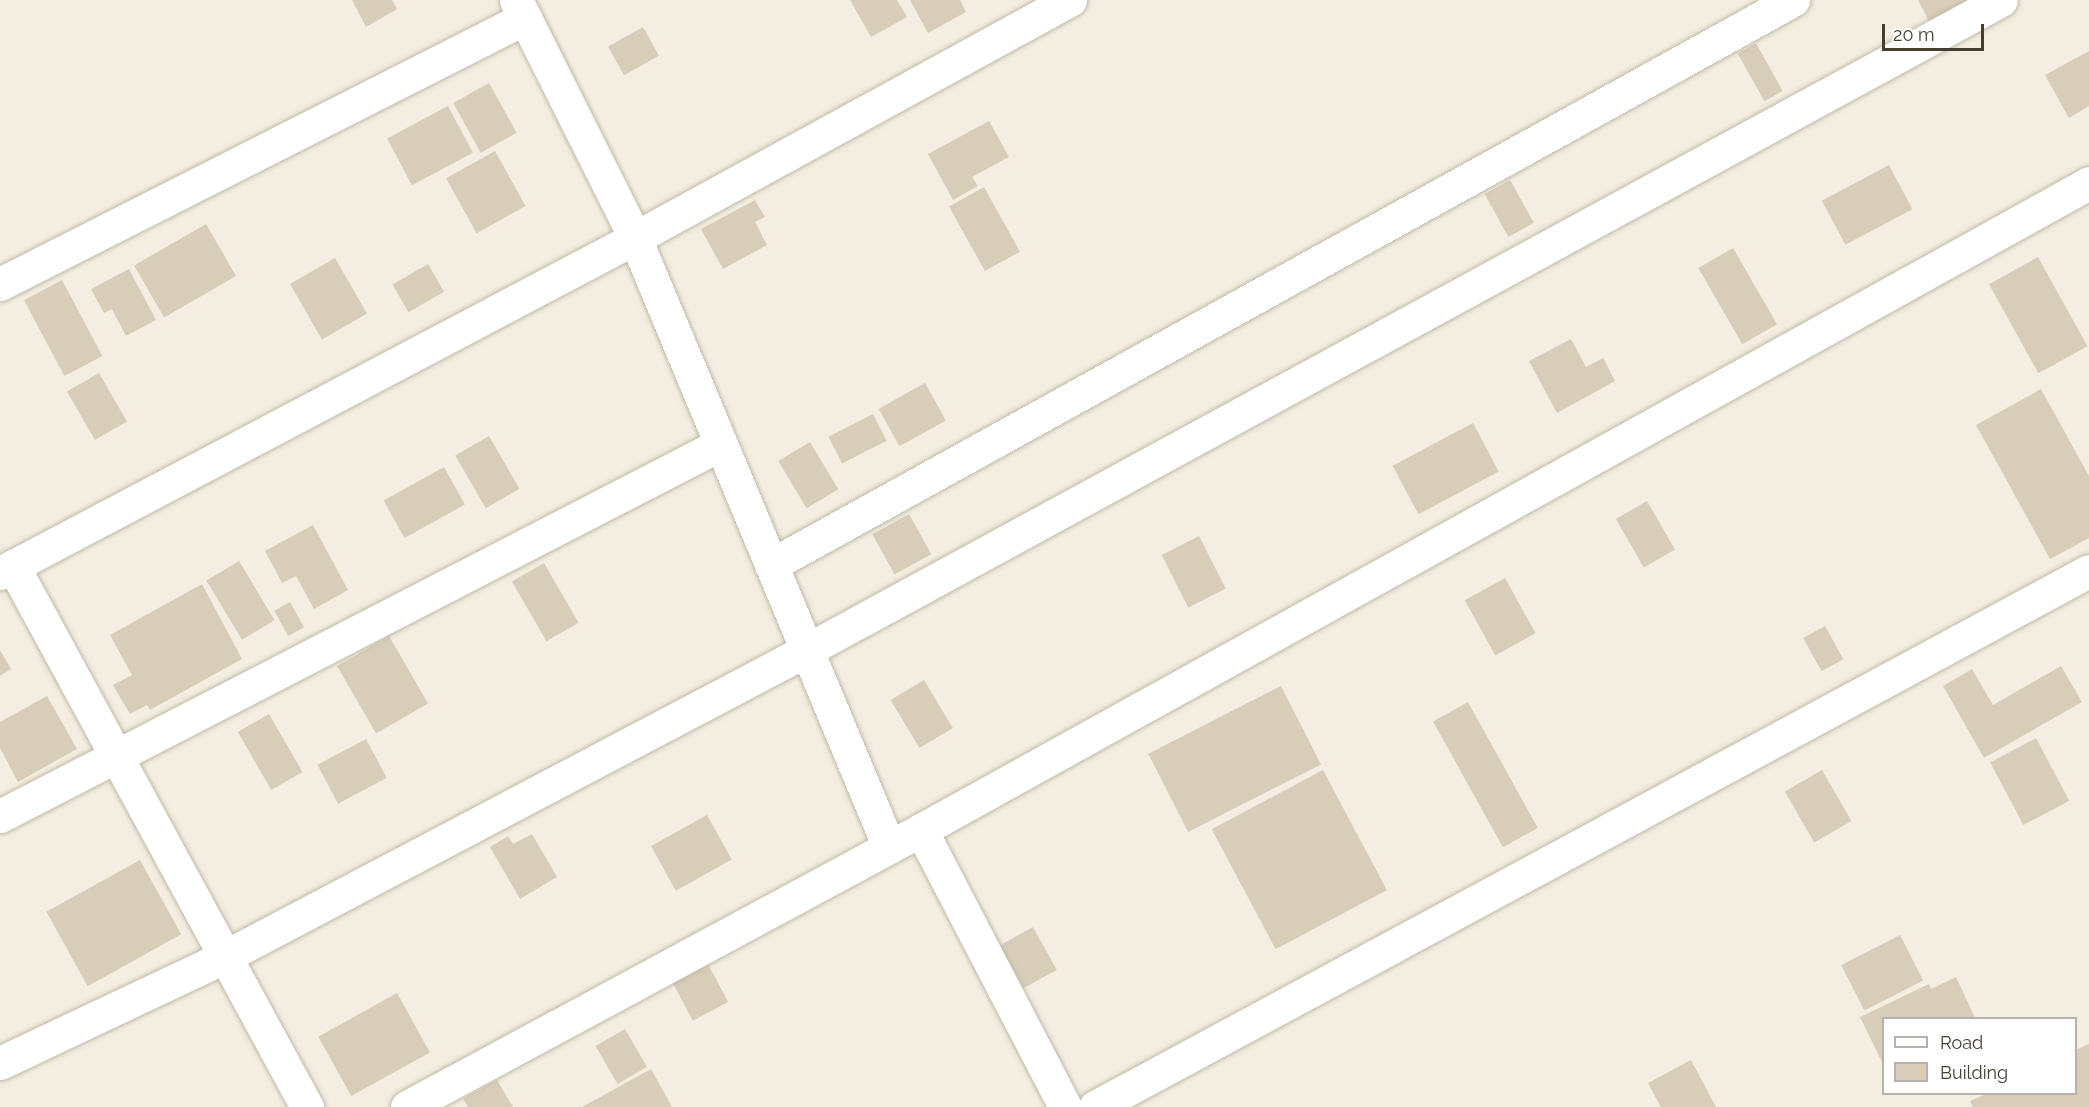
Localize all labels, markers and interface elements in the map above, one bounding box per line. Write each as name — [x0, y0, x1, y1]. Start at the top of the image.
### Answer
scale bar — [1885, 12, 1987, 50]
text: 20 m — [1893, 24, 1935, 45]
legend — [1882, 1017, 2077, 1095]
text: Road — [1940, 1032, 1983, 1053]
text: Building — [1940, 1062, 2008, 1083]

